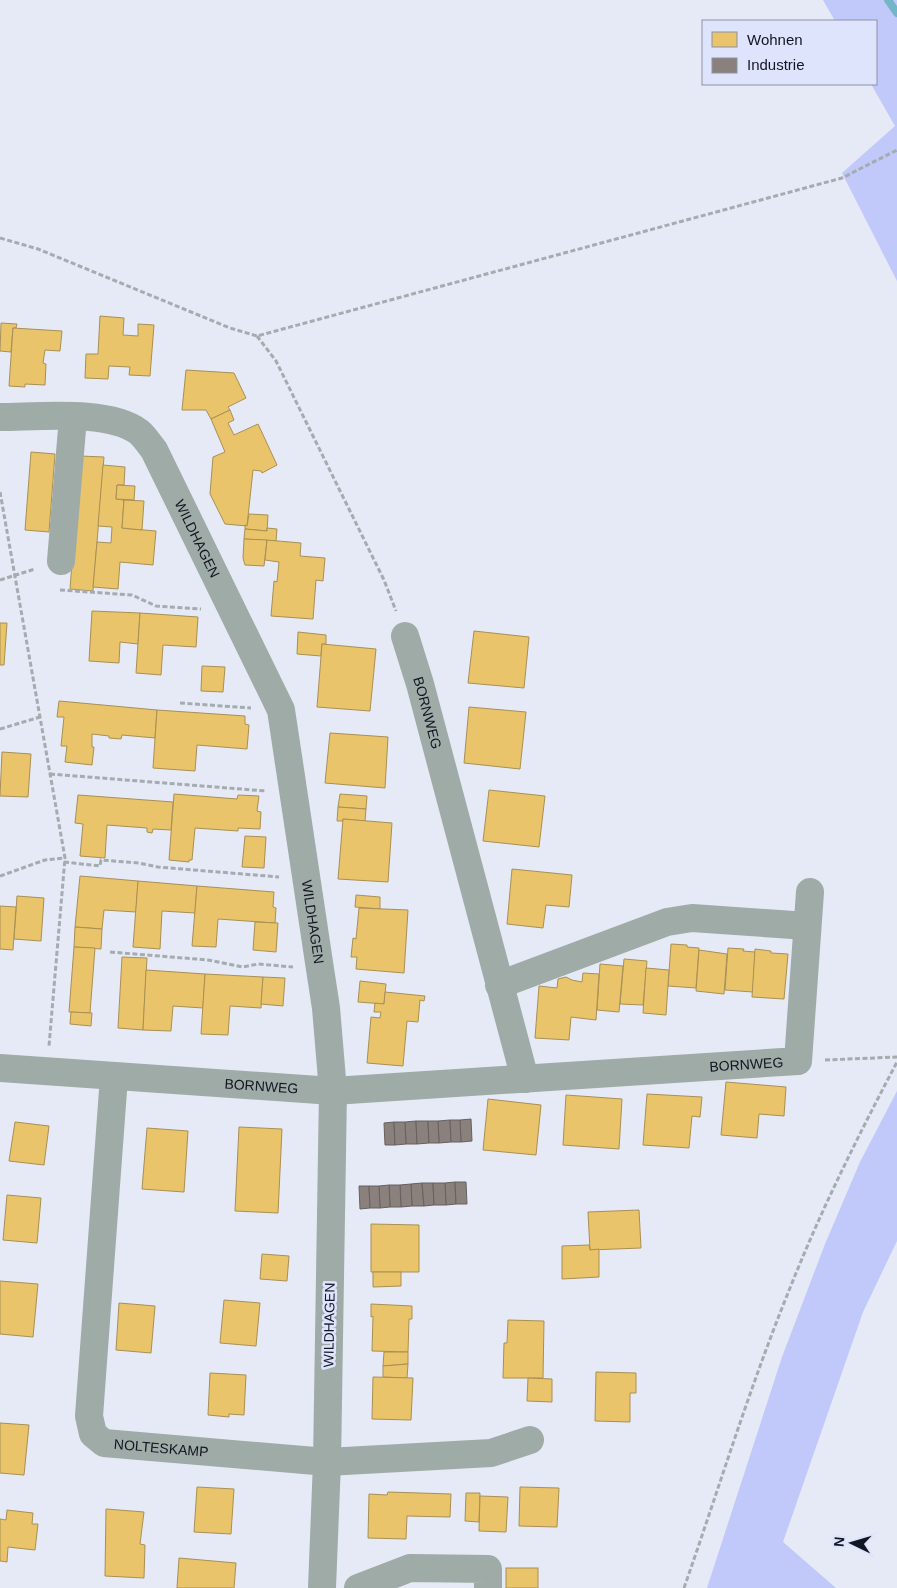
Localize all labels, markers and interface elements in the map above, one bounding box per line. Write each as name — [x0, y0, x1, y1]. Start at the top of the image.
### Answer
legend — [702, 20, 877, 85]
text: Wohnen — [747, 31, 803, 48]
text: Industrie — [747, 56, 805, 73]
street label: WILDHAGEN — [171, 497, 223, 580]
street label: BORNWEG — [410, 675, 445, 750]
street label: WILDHAGEN — [299, 879, 327, 965]
street label: BORNWEG — [709, 1054, 784, 1075]
street label: BORNWEG — [224, 1076, 299, 1097]
street label: WILDHAGEN — [320, 1282, 338, 1368]
street label: NOLTESKAMP — [113, 1436, 209, 1460]
north arrow — [827, 1518, 877, 1568]
text: N — [831, 1536, 847, 1548]

